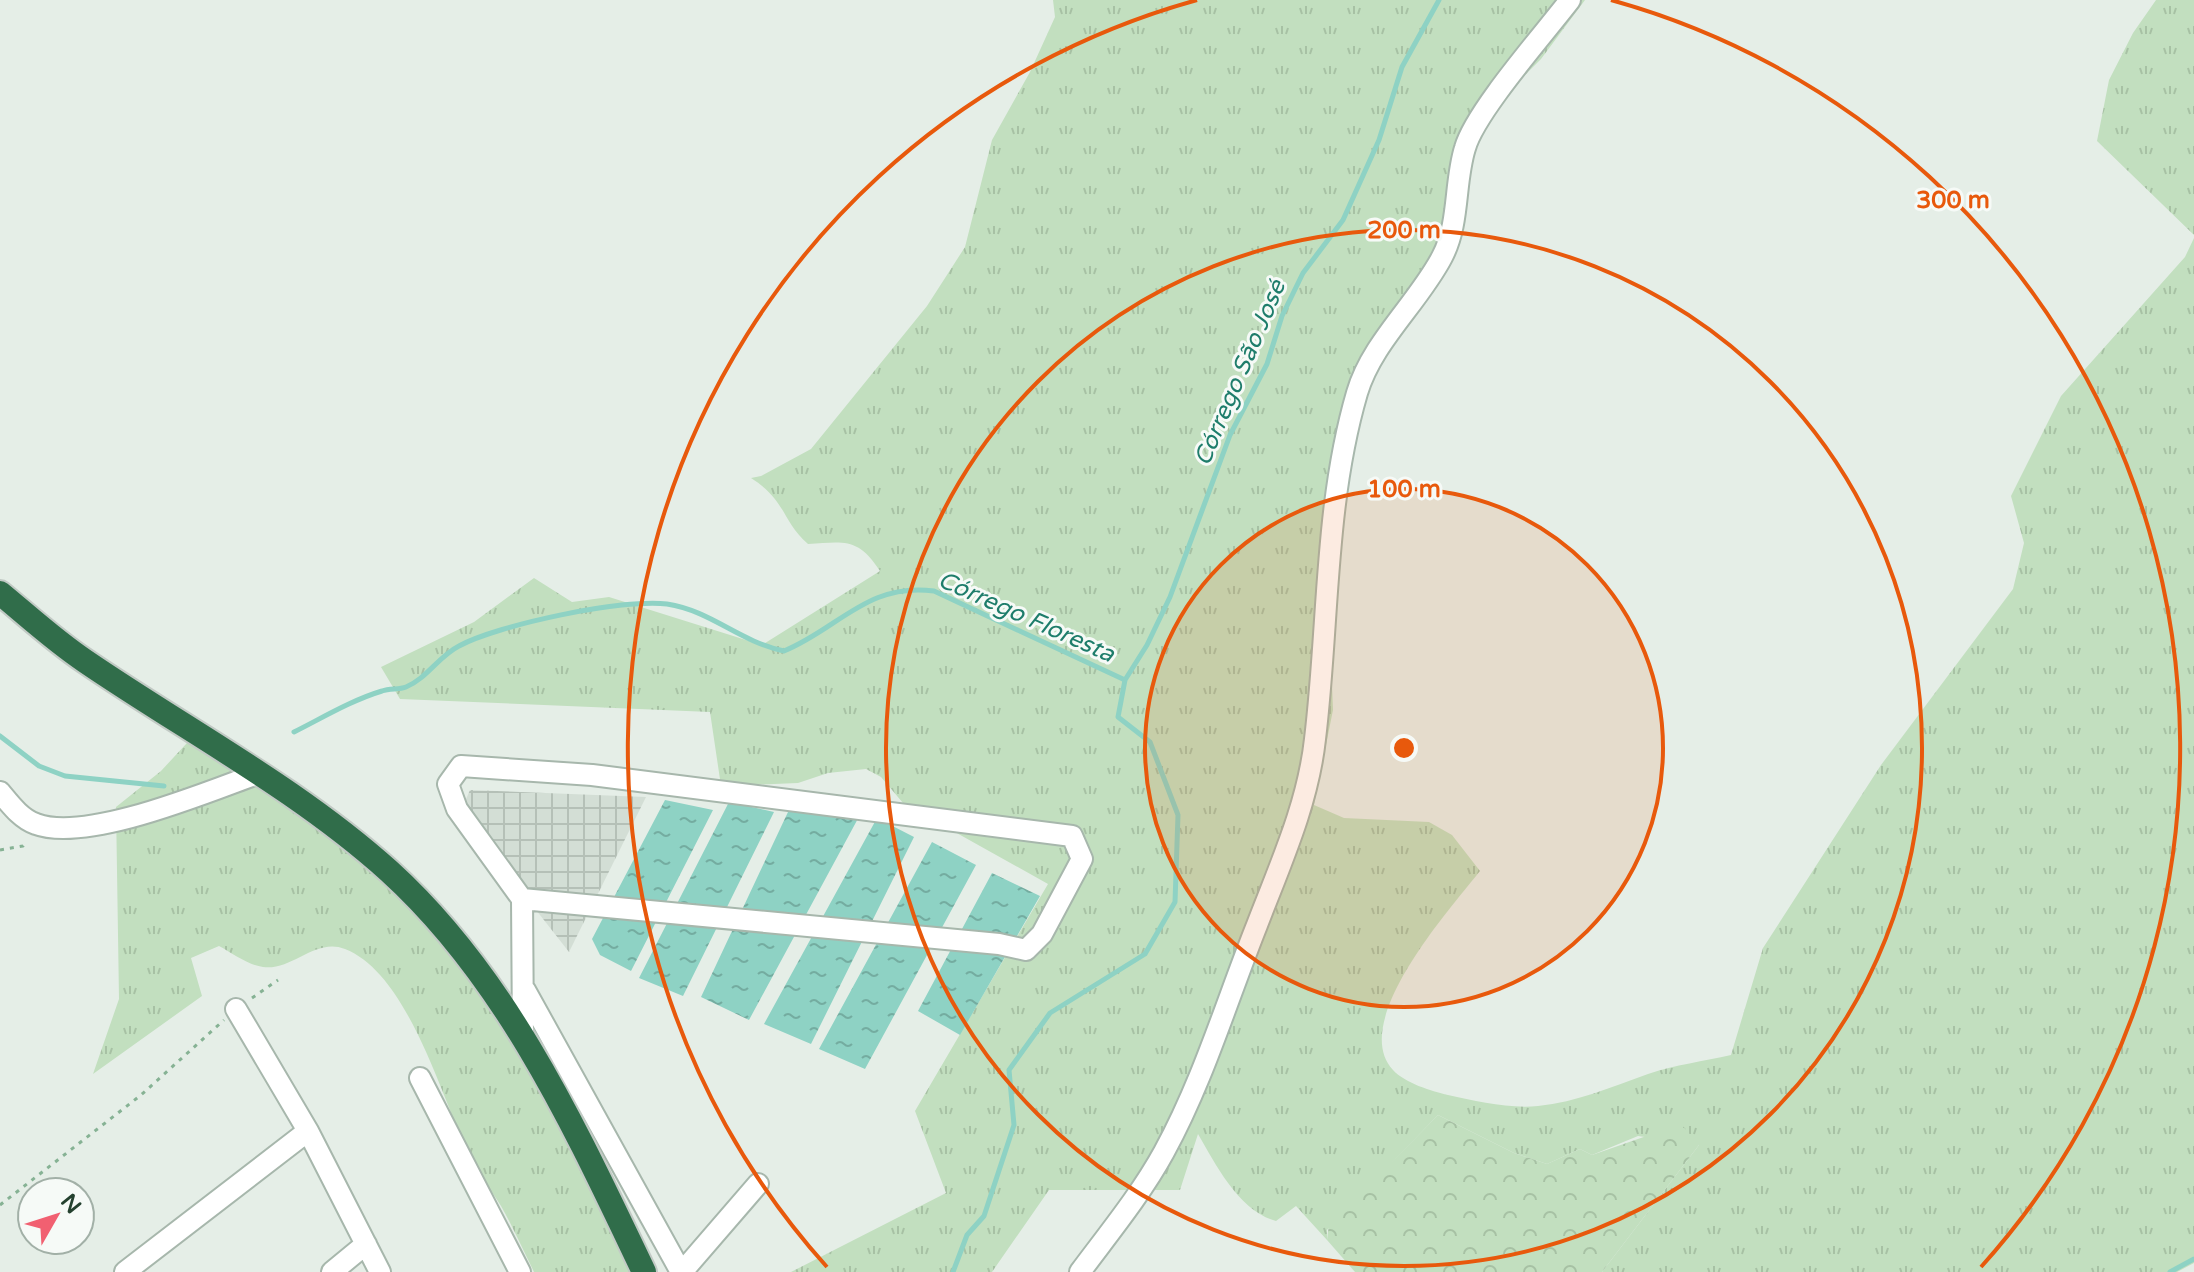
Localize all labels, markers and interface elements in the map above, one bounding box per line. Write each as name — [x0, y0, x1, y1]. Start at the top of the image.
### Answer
text: 300 m — [1916, 186, 1990, 215]
text: 200 m — [1367, 216, 1441, 245]
water label: Córrego São José — [1188, 275, 1293, 470]
text: 100 m — [1367, 475, 1441, 504]
water label: Córrego Floresta — [933, 565, 1119, 669]
centre of rings — [1390, 734, 1418, 762]
north arrow — [16, 1176, 96, 1256]
text: N — [55, 1189, 86, 1219]

